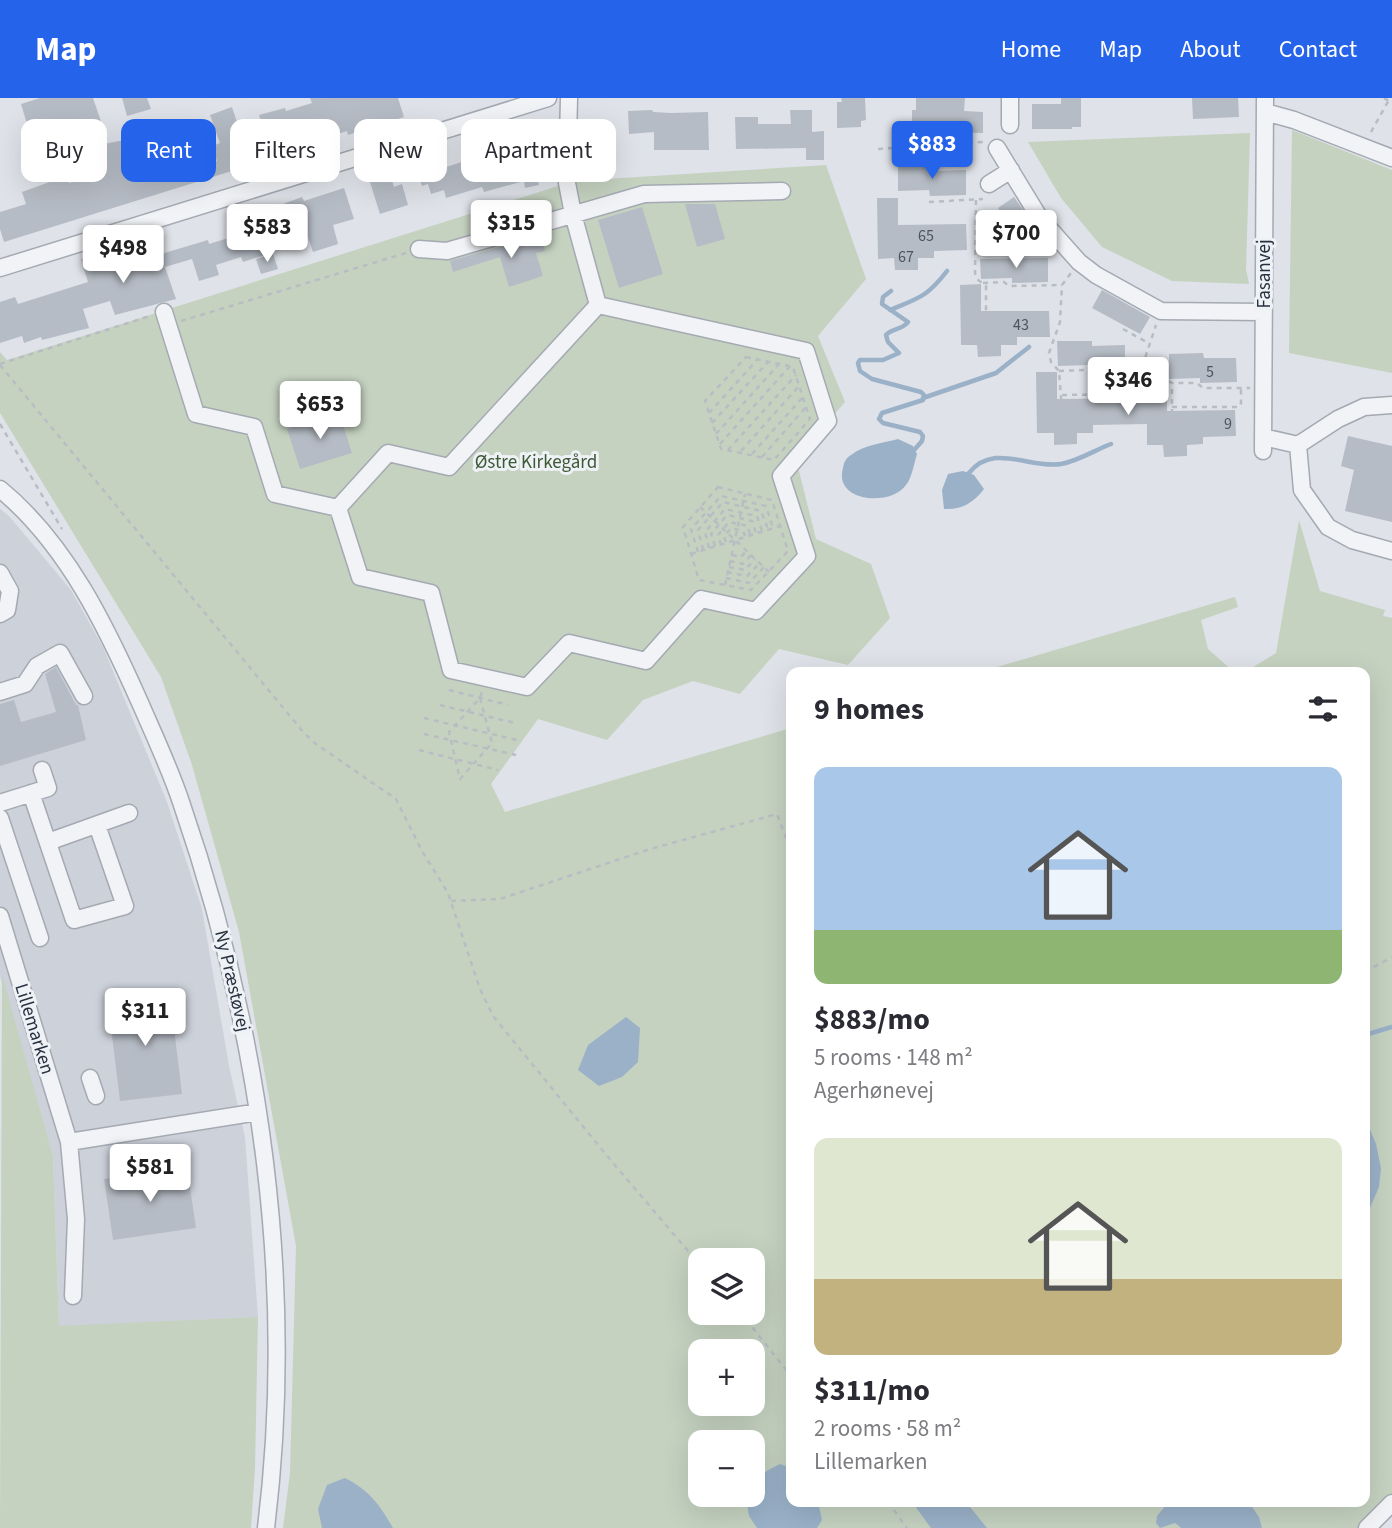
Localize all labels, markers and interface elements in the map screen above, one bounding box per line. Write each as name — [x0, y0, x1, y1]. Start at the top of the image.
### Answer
text: Map — [35, 26, 96, 73]
text: Home — [1001, 32, 1061, 67]
text: Map — [1099, 32, 1142, 67]
text: About — [1180, 32, 1241, 67]
text: Contact — [1279, 32, 1357, 67]
chip: Buy — [21, 119, 107, 182]
chip: Rent — [121, 119, 216, 182]
chip: Filters — [230, 119, 340, 182]
chip: New — [354, 119, 447, 182]
chip: Apartment — [461, 119, 616, 182]
pin: $883 — [891, 122, 973, 181]
text: $883 — [908, 127, 956, 160]
pin: $315 — [470, 200, 552, 260]
pin: $583 — [226, 204, 308, 264]
text: $315 — [487, 206, 535, 239]
text: $583 — [243, 210, 291, 243]
pin: $700 — [975, 211, 1057, 270]
text: $700 — [992, 216, 1040, 249]
house number: 65 — [918, 225, 934, 247]
pin: $498 — [82, 226, 164, 285]
text: $498 — [99, 231, 147, 264]
street label: Fasanvej — [1251, 239, 1278, 309]
house number: 67 — [898, 246, 914, 268]
house number: 43 — [1013, 314, 1029, 336]
pin: $346 — [1087, 358, 1169, 417]
house number: 5 — [1206, 361, 1214, 383]
text: $346 — [1104, 363, 1152, 396]
pin: $653 — [279, 382, 361, 441]
text: $653 — [296, 387, 344, 420]
house number: 9 — [1224, 413, 1232, 435]
park label: Østre Kirkegård — [475, 449, 597, 476]
text: 9 homes — [814, 688, 924, 731]
icon: filters — [1304, 690, 1342, 728]
icon: home — [1015, 812, 1141, 938]
street label: Ny Præstøvej — [207, 928, 257, 1034]
street label: Lillemarken — [7, 980, 61, 1078]
pin: $311 — [104, 988, 186, 1048]
text: $311 — [121, 994, 169, 1027]
text: $883/mo — [814, 998, 930, 1041]
text: 5 rooms · 148 m² — [814, 1041, 973, 1074]
text: Agerhønevej — [814, 1074, 934, 1107]
pin: $581 — [109, 1144, 191, 1204]
text: $581 — [126, 1150, 174, 1183]
icon: home — [1015, 1183, 1141, 1309]
map controls — [688, 1248, 765, 1507]
button: layers — [688, 1248, 765, 1325]
button: + — [688, 1339, 765, 1416]
text: $311/mo — [814, 1369, 930, 1412]
text: 2 rooms · 58 m² — [814, 1412, 961, 1445]
button: − — [688, 1430, 765, 1507]
text: Lillemarken — [814, 1445, 928, 1478]

